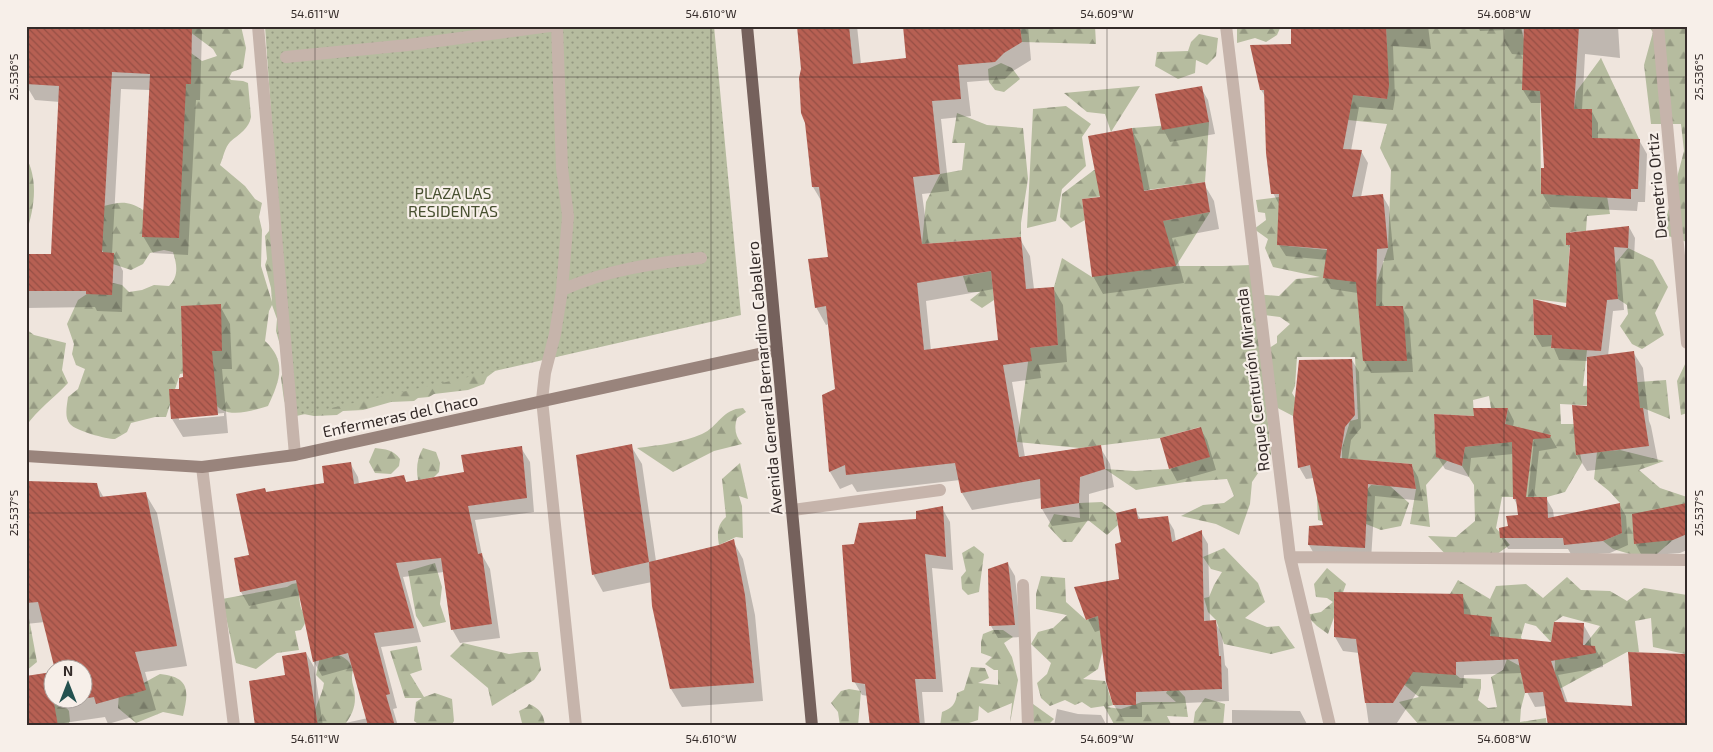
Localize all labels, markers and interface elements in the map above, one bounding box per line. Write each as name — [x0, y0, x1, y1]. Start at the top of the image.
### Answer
text: 54.611°W — [291, 6, 339, 20]
text: 54.610°W — [685, 6, 737, 20]
text: 54.609°W — [1080, 6, 1134, 20]
text: 54.608°W — [1477, 6, 1531, 20]
text: 25.536°S — [6, 53, 20, 100]
text: 25.536°S — [1691, 53, 1705, 100]
street label: Demetrio Ortiz — [1642, 132, 1670, 240]
park label: PLAZA LAS RESIDENTAS — [408, 183, 498, 220]
street label: Avenida General Bernardino Caballero — [743, 240, 785, 516]
street label: Roque Centurión Miranda — [1231, 287, 1273, 473]
street label: Enfermeras del Chaco — [321, 389, 479, 441]
text: 25.537°S — [6, 490, 20, 536]
text: 25.537°S — [1691, 490, 1705, 536]
north arrow — [42, 660, 92, 710]
text: N — [63, 662, 73, 679]
text: 54.611°W — [291, 731, 339, 745]
text: 54.610°W — [685, 731, 737, 745]
text: 54.609°W — [1080, 731, 1134, 745]
text: 54.608°W — [1477, 731, 1531, 745]

